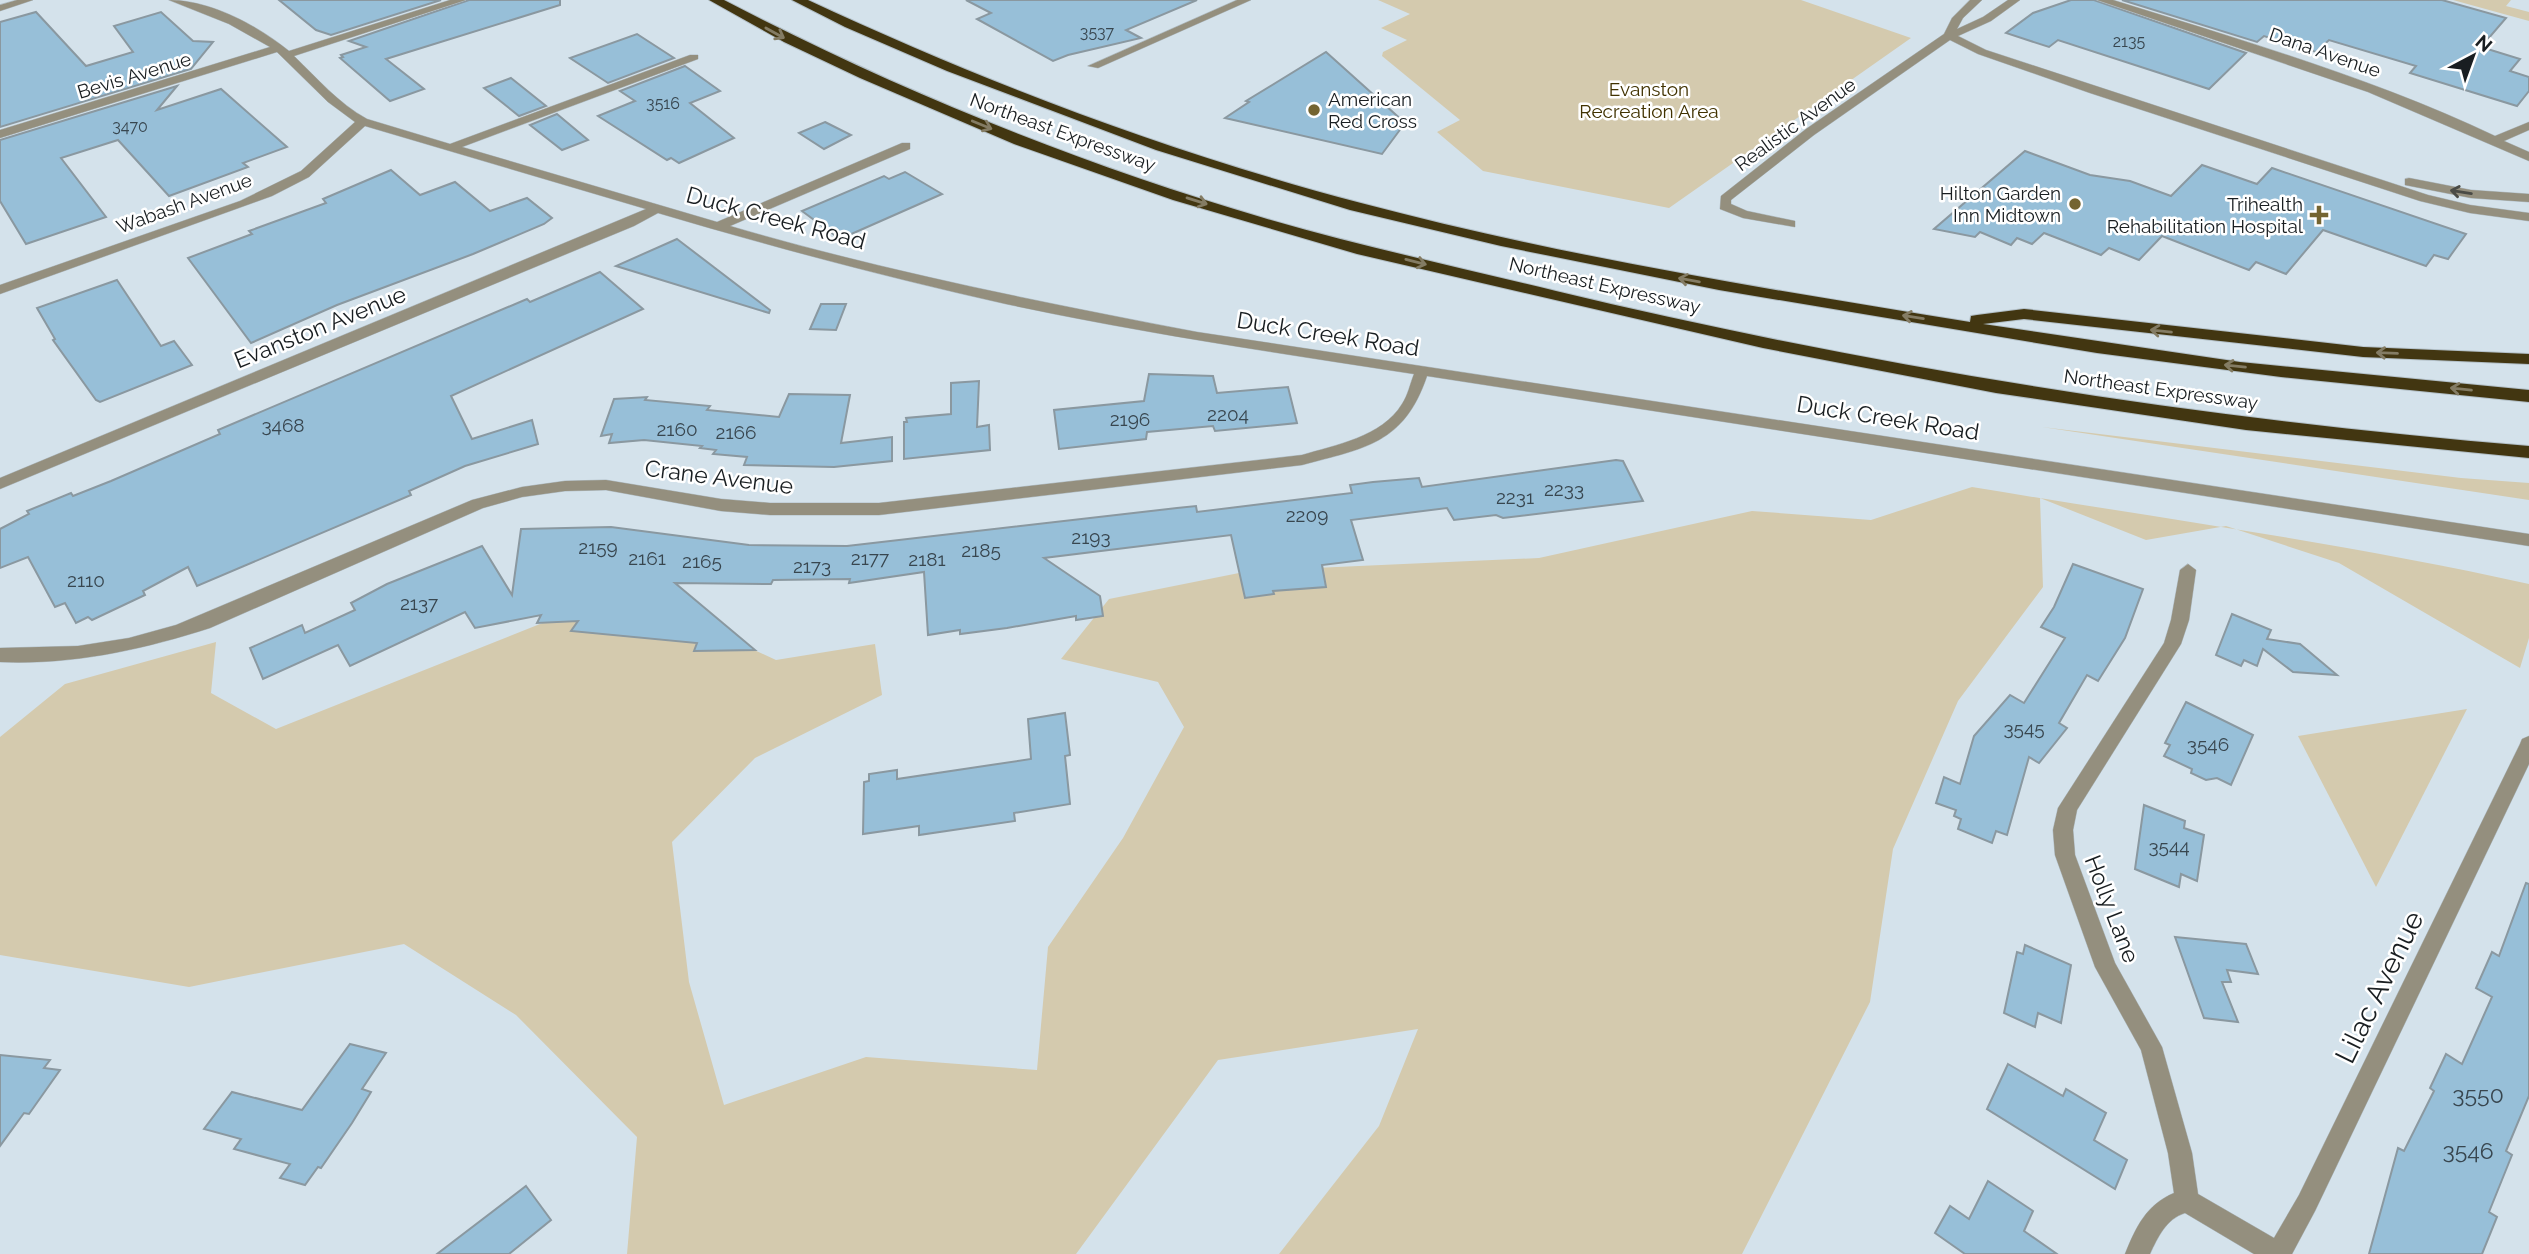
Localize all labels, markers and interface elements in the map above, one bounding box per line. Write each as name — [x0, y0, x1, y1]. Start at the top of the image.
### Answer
north arrow — [2438, 21, 2508, 91]
house number: 3537 — [1080, 23, 1115, 42]
street label: Dana Avenue — [2266, 23, 2384, 81]
one-way arrow — [764, 26, 784, 40]
text: N — [2471, 30, 2497, 56]
house number: 2135 — [2113, 32, 2146, 51]
street label: Bevis Avenue — [74, 47, 194, 103]
street label: Realistic Avenue — [1730, 73, 1860, 175]
park label: Evanston Recreation Area — [1579, 78, 1719, 122]
street label: Northeast Expressway — [967, 88, 1159, 176]
place label: American Red Cross — [1328, 88, 1417, 132]
house number: 3516 — [646, 94, 680, 113]
marker: American Red Cross — [1306, 102, 1322, 118]
house number: 3470 — [112, 117, 148, 136]
one-way arrow — [971, 120, 993, 133]
street label: Wabash Avenue — [113, 168, 255, 238]
street label: Duck Creek Road — [684, 181, 869, 254]
place label: Hilton Garden Inn Midtown — [1940, 182, 2061, 226]
one-way arrow — [2450, 185, 2473, 198]
place label: Trihealth Rehabilitation Hospital — [2107, 193, 2304, 237]
one-way arrow — [1186, 195, 1208, 208]
marker: Hilton Garden Inn Midtown — [2067, 196, 2083, 212]
marker: Trihealth Rehabilitation Hospital — [2309, 205, 2329, 225]
street label: Northeast Expressway — [1507, 252, 1703, 318]
one-way arrow — [1404, 256, 1427, 269]
one-way arrow — [1678, 272, 1701, 286]
street label: Evanston Avenue — [230, 280, 410, 373]
street label: Duck Creek Road — [1235, 306, 1421, 361]
one-way arrow — [1902, 310, 1925, 323]
one-way arrow — [2150, 324, 2173, 337]
one-way arrow — [2376, 347, 2399, 360]
one-way arrow — [2224, 359, 2247, 372]
street label: Northeast Expressway — [2062, 364, 2260, 414]
one-way arrow — [2450, 382, 2473, 395]
street label: Duck Creek Road — [1795, 390, 1981, 445]
house number: 2204 — [1207, 403, 1249, 425]
house number: 2196 — [1110, 408, 1150, 430]
house number: 3468 — [261, 414, 305, 436]
house number: 2160 — [656, 418, 698, 440]
house number: 2166 — [716, 421, 756, 443]
street label: Crane Avenue — [643, 454, 795, 499]
house number: 2233 — [1544, 478, 1584, 500]
house number: 2231 — [1496, 486, 1534, 508]
house number: 2209 — [1286, 504, 1328, 526]
house number: 2193 — [1071, 526, 1111, 548]
house number: 2159 — [578, 536, 618, 558]
house number: 2185 — [961, 539, 1001, 561]
house number: 2161 — [628, 547, 666, 569]
house number: 2177 — [851, 547, 889, 569]
house number: 2181 — [908, 548, 946, 570]
house number: 2165 — [682, 550, 722, 572]
house number: 2173 — [793, 555, 831, 577]
house number: 2110 — [67, 569, 105, 591]
house number: 2137 — [400, 592, 438, 614]
house number: 3545 — [2003, 717, 2045, 739]
house number: 3546 — [2187, 733, 2229, 755]
house number: 3544 — [2148, 835, 2190, 857]
street label: Holly Lane — [2080, 851, 2145, 966]
street label: Lilac Avenue — [2328, 906, 2430, 1069]
house number: 3550 — [2452, 1081, 2504, 1108]
house number: 3546 — [2442, 1137, 2494, 1164]

